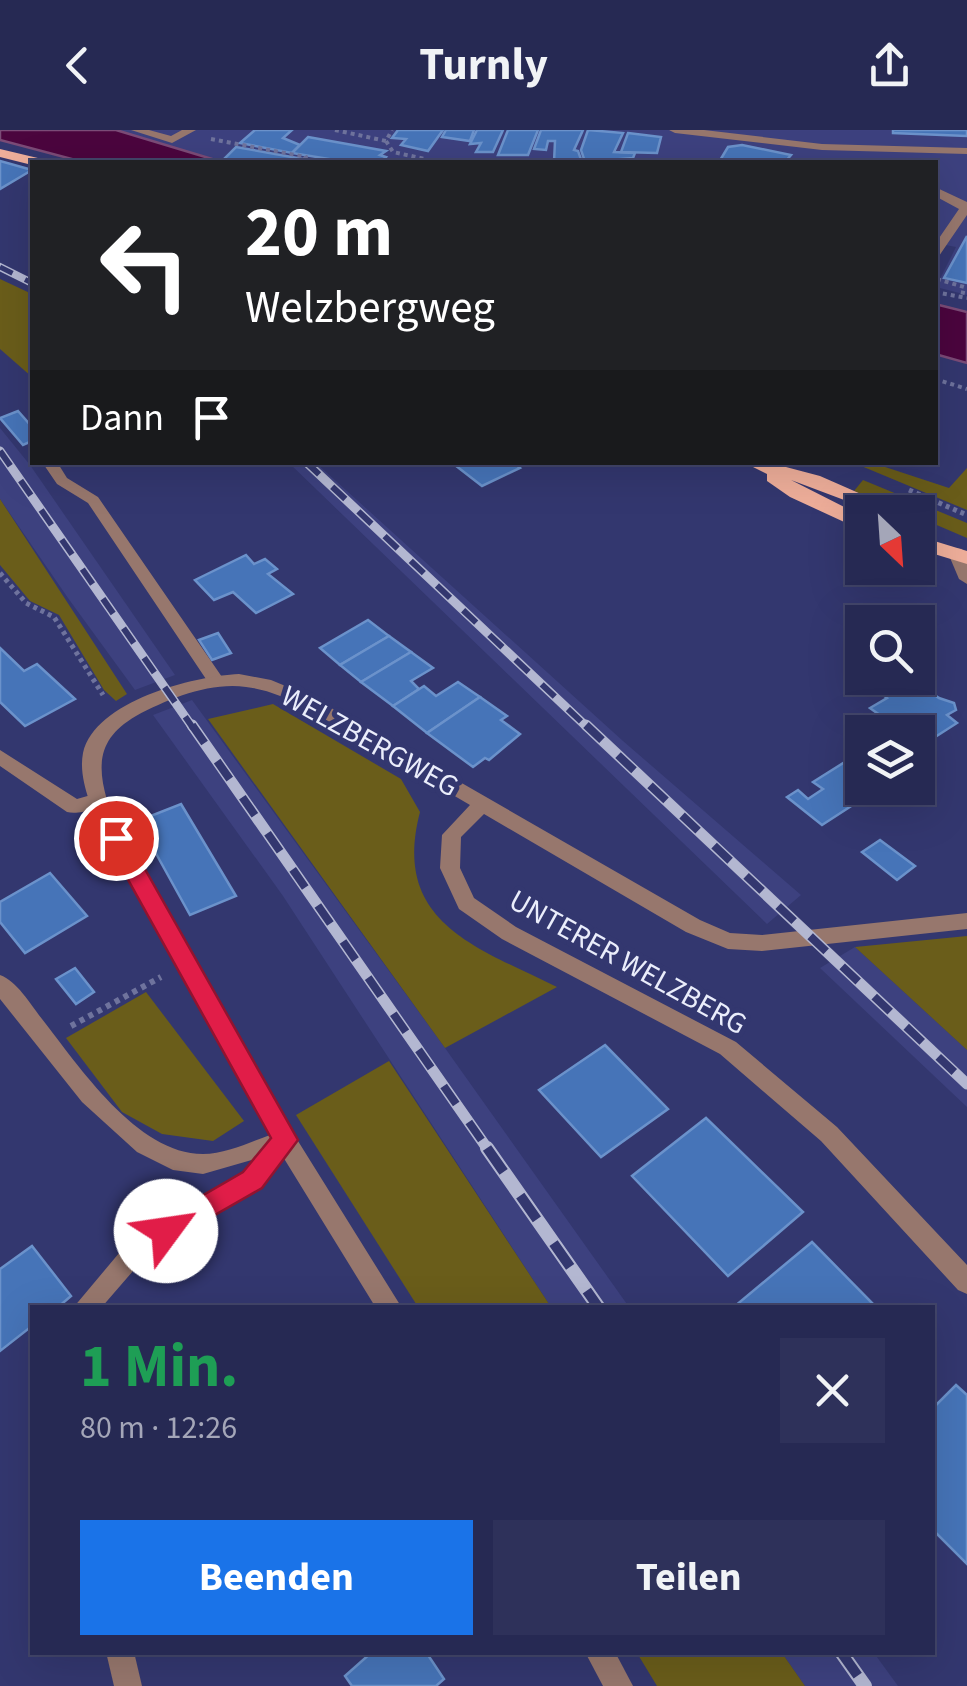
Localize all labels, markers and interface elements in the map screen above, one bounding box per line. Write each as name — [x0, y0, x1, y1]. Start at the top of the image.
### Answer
text: Turnly — [419, 33, 548, 97]
icon: back — [50, 38, 105, 93]
icon: share — [862, 38, 917, 93]
text: 20 m — [245, 183, 393, 283]
icon: left — [80, 200, 210, 330]
text: Welzbergweg — [245, 276, 495, 340]
icon: arrive — [184, 390, 239, 445]
text: Dann — [80, 391, 164, 445]
north arrow — [845, 495, 935, 585]
map controls — [845, 495, 935, 805]
button: search — [845, 605, 935, 695]
street label: WELZBERGWEG — [273, 675, 466, 808]
button: layers — [845, 715, 935, 805]
pin — [74, 796, 159, 881]
icon: arrive — [89, 811, 144, 866]
street label: UNTERER WELZBERG — [501, 879, 754, 1046]
position arrow — [114, 1179, 218, 1283]
text: 1 Min. — [80, 1325, 238, 1410]
button: close — [780, 1338, 885, 1443]
text: 80 m · 12:26 — [80, 1405, 237, 1451]
button: Beenden — [80, 1520, 473, 1635]
button: Teilen — [493, 1520, 885, 1635]

